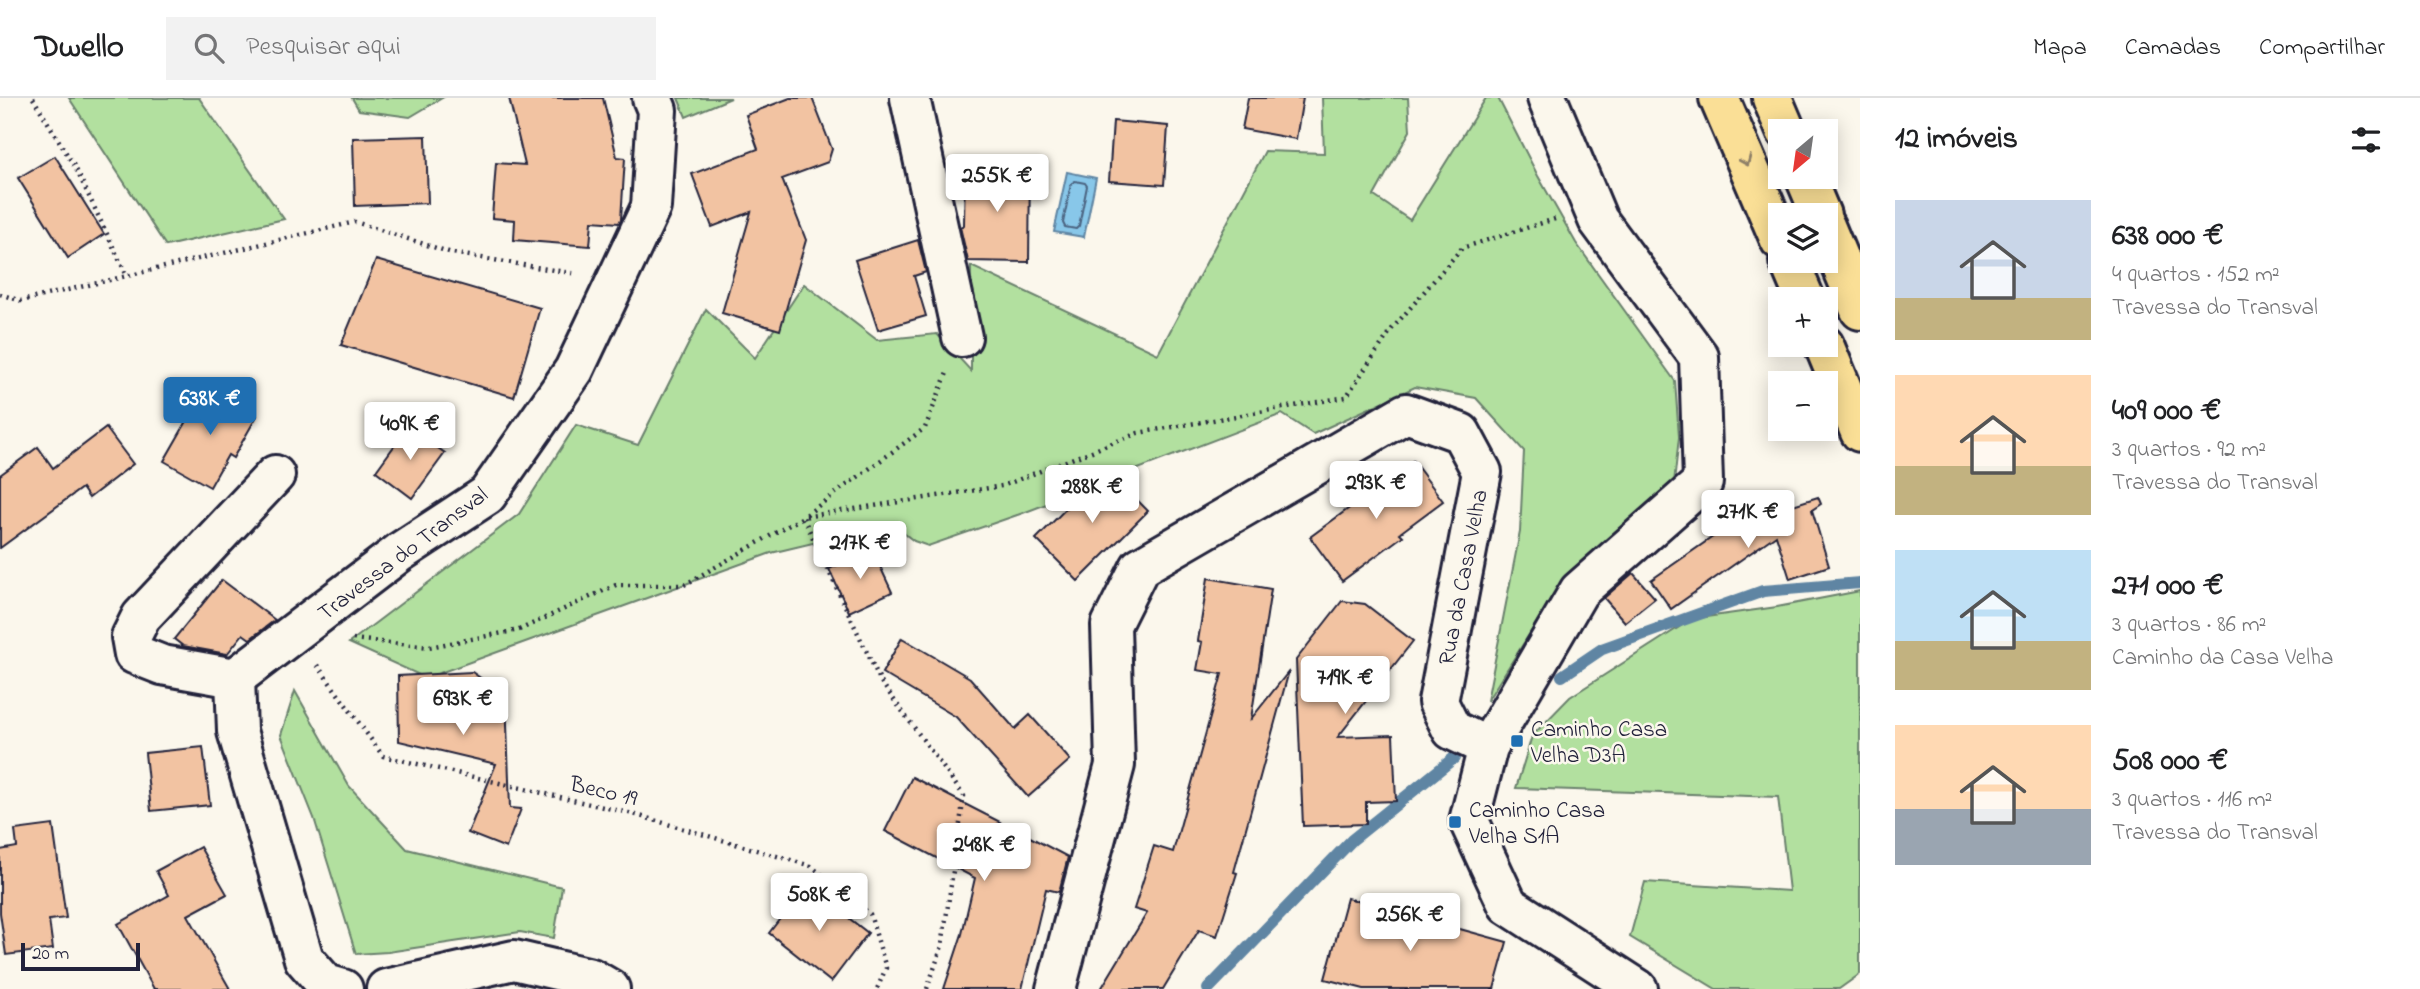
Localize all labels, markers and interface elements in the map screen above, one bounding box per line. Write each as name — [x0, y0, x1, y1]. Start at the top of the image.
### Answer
search box — [166, 17, 656, 80]
text: Dwello — [35, 24, 124, 72]
icon: search — [190, 29, 228, 67]
text: Pesquisar aqui — [246, 29, 401, 67]
text: Mapa — [2033, 31, 2087, 66]
text: Camadas — [2125, 31, 2221, 66]
text: Compartilhar — [2259, 31, 2385, 66]
text: 12 imóveis — [1895, 118, 2018, 162]
north arrow — [1768, 119, 1838, 189]
map controls — [1768, 119, 1838, 441]
icon: filters — [2347, 121, 2385, 159]
one-way arrow — [1738, 154, 1752, 166]
pin: 255K € — [940, 155, 1054, 214]
text: 255K € — [962, 160, 1032, 193]
button: layers — [1768, 203, 1838, 273]
text: 638 000 € — [2112, 215, 2224, 259]
icon: home — [1951, 228, 2035, 312]
text: 4 quartos · 152 m² — [2112, 259, 2280, 292]
button: + — [1768, 287, 1838, 357]
text: Travessa do Transval — [2112, 292, 2318, 325]
button: − — [1768, 371, 1838, 441]
pin: 638K € — [153, 378, 267, 437]
text: 638K € — [179, 383, 241, 416]
text: 409 000 € — [2112, 390, 2221, 434]
pin: 409K € — [353, 402, 467, 462]
icon: home — [1951, 403, 2035, 487]
text: 409K € — [380, 408, 440, 441]
text: 3 quartos · 92 m² — [2112, 434, 2266, 467]
pin: 293K € — [1319, 462, 1433, 521]
pin: 288K € — [1035, 466, 1149, 525]
text: 293K € — [1346, 467, 1406, 500]
text: Travessa do Transval — [2112, 467, 2318, 500]
text: 288K € — [1061, 471, 1123, 504]
street label: Travessa do Transval — [311, 480, 496, 630]
street label: Rua da Casa Velha — [1431, 487, 1498, 668]
pin: 271K € — [1691, 490, 1805, 550]
text: 271K € — [1717, 496, 1779, 529]
pin: 217K € — [803, 522, 917, 581]
text: 217K € — [829, 527, 891, 560]
text: 271 000 € — [2112, 565, 2224, 609]
icon: home — [1951, 578, 2035, 662]
text: 3 quartos · 86 m² — [2112, 609, 2266, 642]
text: Caminho da Casa Velha — [2112, 642, 2333, 675]
pin: 719K € — [1288, 656, 1402, 716]
text: 719K € — [1317, 662, 1373, 695]
pin: 693K € — [406, 678, 520, 737]
text: 693K € — [433, 683, 493, 716]
place label: Caminho Casa Velha D3A — [1530, 714, 1667, 773]
marker: Caminho Casa Velha D3A — [1509, 733, 1525, 749]
text: 508 000 € — [2112, 740, 2228, 784]
icon: home — [1951, 753, 2035, 837]
street label: Beco 19 — [566, 768, 640, 816]
text: 3 quartos · 116 m² — [2112, 784, 2272, 817]
place label: Caminho Casa Velha S1A — [1468, 795, 1605, 854]
marker: Caminho Casa Velha S1A — [1447, 814, 1463, 830]
text: Travessa do Transval — [2112, 817, 2318, 850]
pin: 248K € — [927, 824, 1041, 883]
text: 248K € — [953, 829, 1015, 862]
pin: 508K € — [762, 874, 876, 933]
text: 508K € — [787, 879, 851, 912]
pin: 256K € — [1353, 894, 1467, 953]
text: 256K € — [1376, 899, 1444, 932]
scale bar — [21, 940, 140, 972]
text: 20 m — [32, 941, 69, 968]

